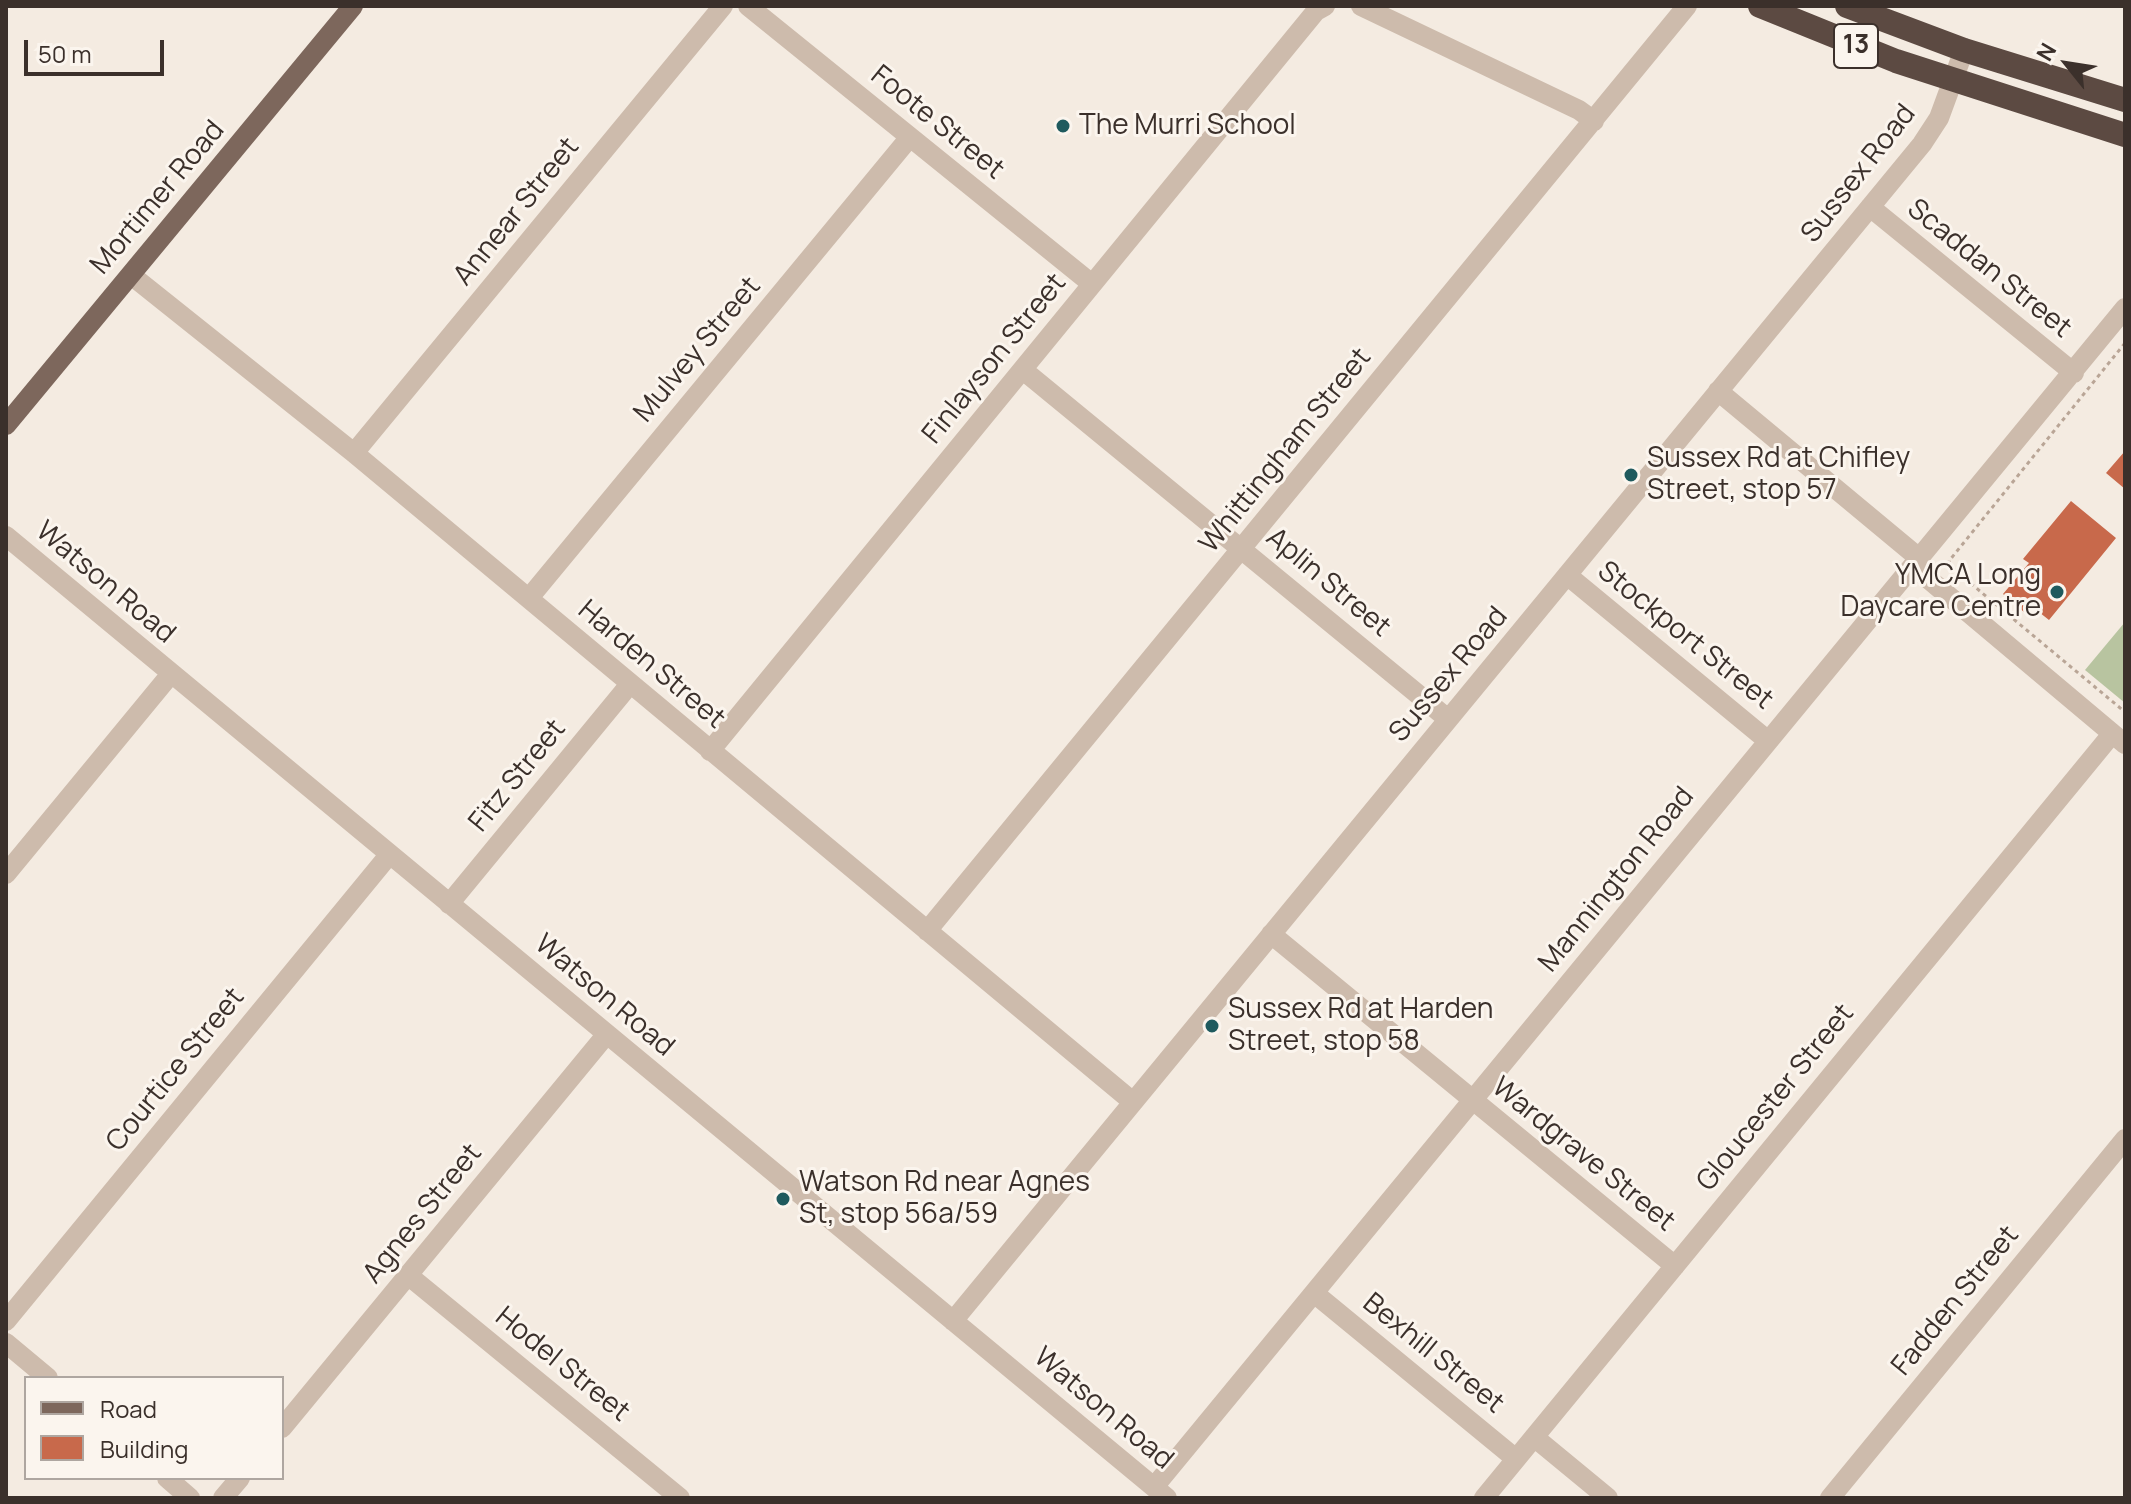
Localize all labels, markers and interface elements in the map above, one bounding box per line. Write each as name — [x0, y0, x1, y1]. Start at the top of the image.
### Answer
scale bar — [28, 24, 168, 74]
road number: 13 — [1834, 24, 1878, 68]
north arrow — [2027, 24, 2107, 104]
text: 50 m — [38, 37, 92, 70]
text: N — [2029, 38, 2063, 66]
street label: Foote Street — [864, 59, 1010, 187]
street label: Sussex Road — [1795, 98, 1923, 250]
place label: The Murri School — [1079, 109, 1296, 143]
street label: Mortimer Road — [84, 114, 232, 282]
marker: The Murri School — [1054, 117, 1072, 135]
street label: Annear Street — [447, 131, 587, 293]
street label: Scaddan Street — [1900, 193, 2078, 345]
street label: Finlayson Street — [916, 267, 1074, 451]
street label: Mulvey Street — [628, 271, 768, 429]
street label: Whittingham Street — [1193, 342, 1379, 560]
place label: Sussex Rd at Chifley Street, stop 57 — [1647, 442, 1910, 508]
marker: Sussex Rd at Chifley Street, stop 57 — [1622, 466, 1640, 484]
street label: Watson Road — [28, 515, 182, 651]
street label: Aplin Street — [1259, 521, 1397, 645]
street label: Stockport Street — [1590, 555, 1780, 717]
place label: YMCA Long Daycare Centre — [1841, 559, 2041, 625]
marker: YMCA Long Daycare Centre — [2048, 583, 2066, 601]
street label: Harden Street — [571, 594, 731, 736]
street label: Sussex Road — [1383, 601, 1515, 749]
street label: Fitz Street — [463, 713, 573, 839]
street label: Mannington Road — [1532, 781, 1702, 979]
street label: Watson Road — [527, 928, 681, 1064]
street label: Courtice Street — [100, 982, 252, 1158]
place label: Sussex Rd at Harden Street, stop 58 — [1228, 993, 1493, 1059]
street label: Gloucester Street — [1690, 998, 1862, 1198]
marker: Sussex Rd at Harden Street, stop 58 — [1203, 1017, 1221, 1035]
street label: Wardgrave Street — [1485, 1071, 1681, 1239]
street label: Agnes Street — [357, 1137, 489, 1291]
place label: Watson Rd near Agnes St, stop 56a/59 — [799, 1166, 1090, 1232]
marker: Watson Rd near Agnes St, stop 56a/59 — [774, 1190, 792, 1208]
street label: Fadden Street — [1885, 1219, 2027, 1383]
street label: Bexhill Street — [1356, 1287, 1510, 1421]
street label: Hodel Street — [488, 1301, 636, 1429]
street label: Watson Road — [1026, 1341, 1180, 1477]
legend — [24, 1376, 284, 1480]
text: Road — [100, 1392, 157, 1425]
text: Building — [100, 1432, 188, 1465]

